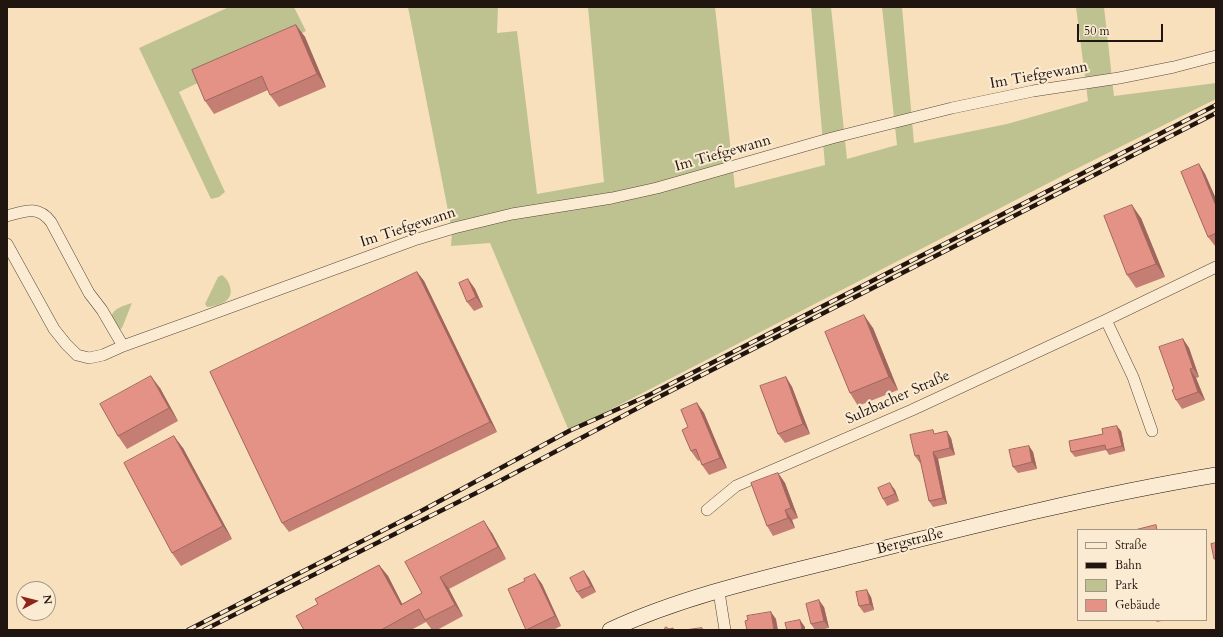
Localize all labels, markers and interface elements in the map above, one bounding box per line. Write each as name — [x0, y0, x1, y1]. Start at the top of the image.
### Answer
scale bar — [1079, 16, 1165, 42]
text: 50 m — [1084, 23, 1110, 39]
street label: Im Tiefgewann — [989, 59, 1089, 93]
street label: Im Tiefgewann — [673, 132, 773, 176]
street label: Im Tiefgewann — [358, 204, 458, 252]
street label: Sulzbacher Straße — [843, 367, 953, 429]
street label: Bergstraße — [875, 525, 945, 559]
legend — [1077, 529, 1207, 621]
text: Straße — [1115, 537, 1147, 553]
text: Bahn — [1115, 557, 1142, 573]
text: Park — [1115, 577, 1138, 593]
north arrow — [16, 581, 56, 621]
text: N — [39, 594, 55, 605]
text: Gebäude — [1115, 597, 1160, 613]

